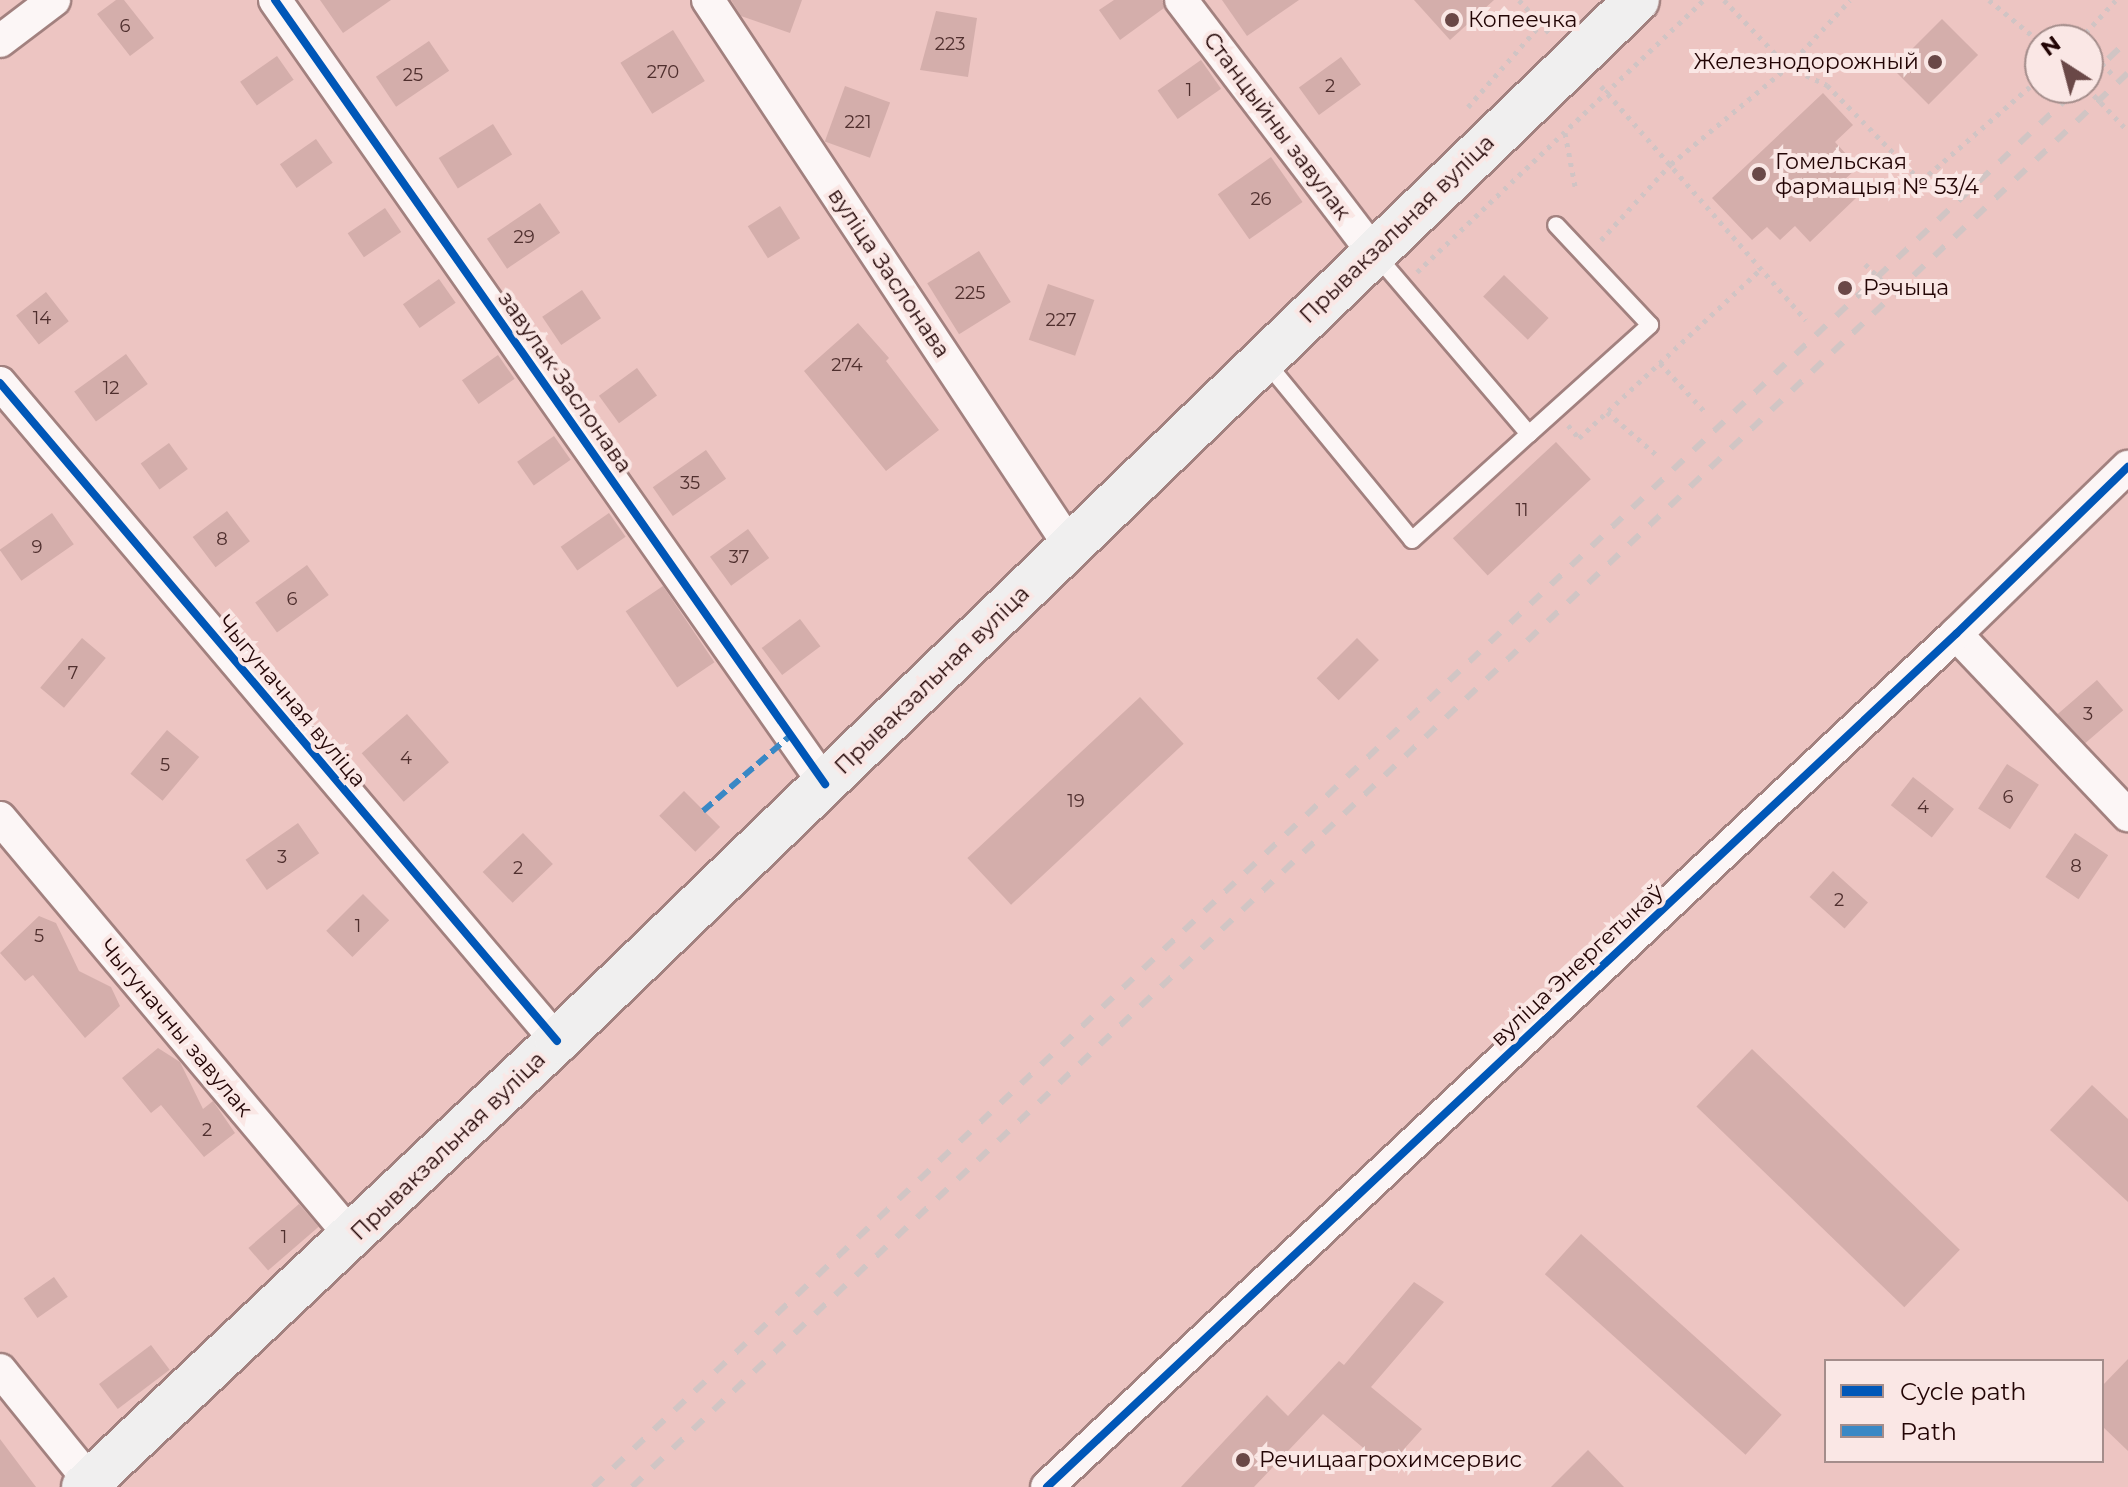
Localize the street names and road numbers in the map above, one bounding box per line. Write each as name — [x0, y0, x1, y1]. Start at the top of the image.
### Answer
street label: Станцыйны завулак — [1198, 27, 1356, 225]
street label: Прывакзальная вуліца — [1294, 129, 1500, 329]
street label: вуліца Заслонава — [822, 183, 956, 363]
street label: завулак Заслонава — [492, 286, 638, 478]
street label: Прывакзальная вуліца — [829, 580, 1035, 780]
street label: Чыгуначная вуліца — [212, 610, 372, 792]
street label: вуліца Энергетыкаў — [1485, 878, 1669, 1052]
street label: Чыгуначны завулак — [94, 934, 258, 1122]
street label: Прывакзальная вуліца — [345, 1046, 551, 1246]

